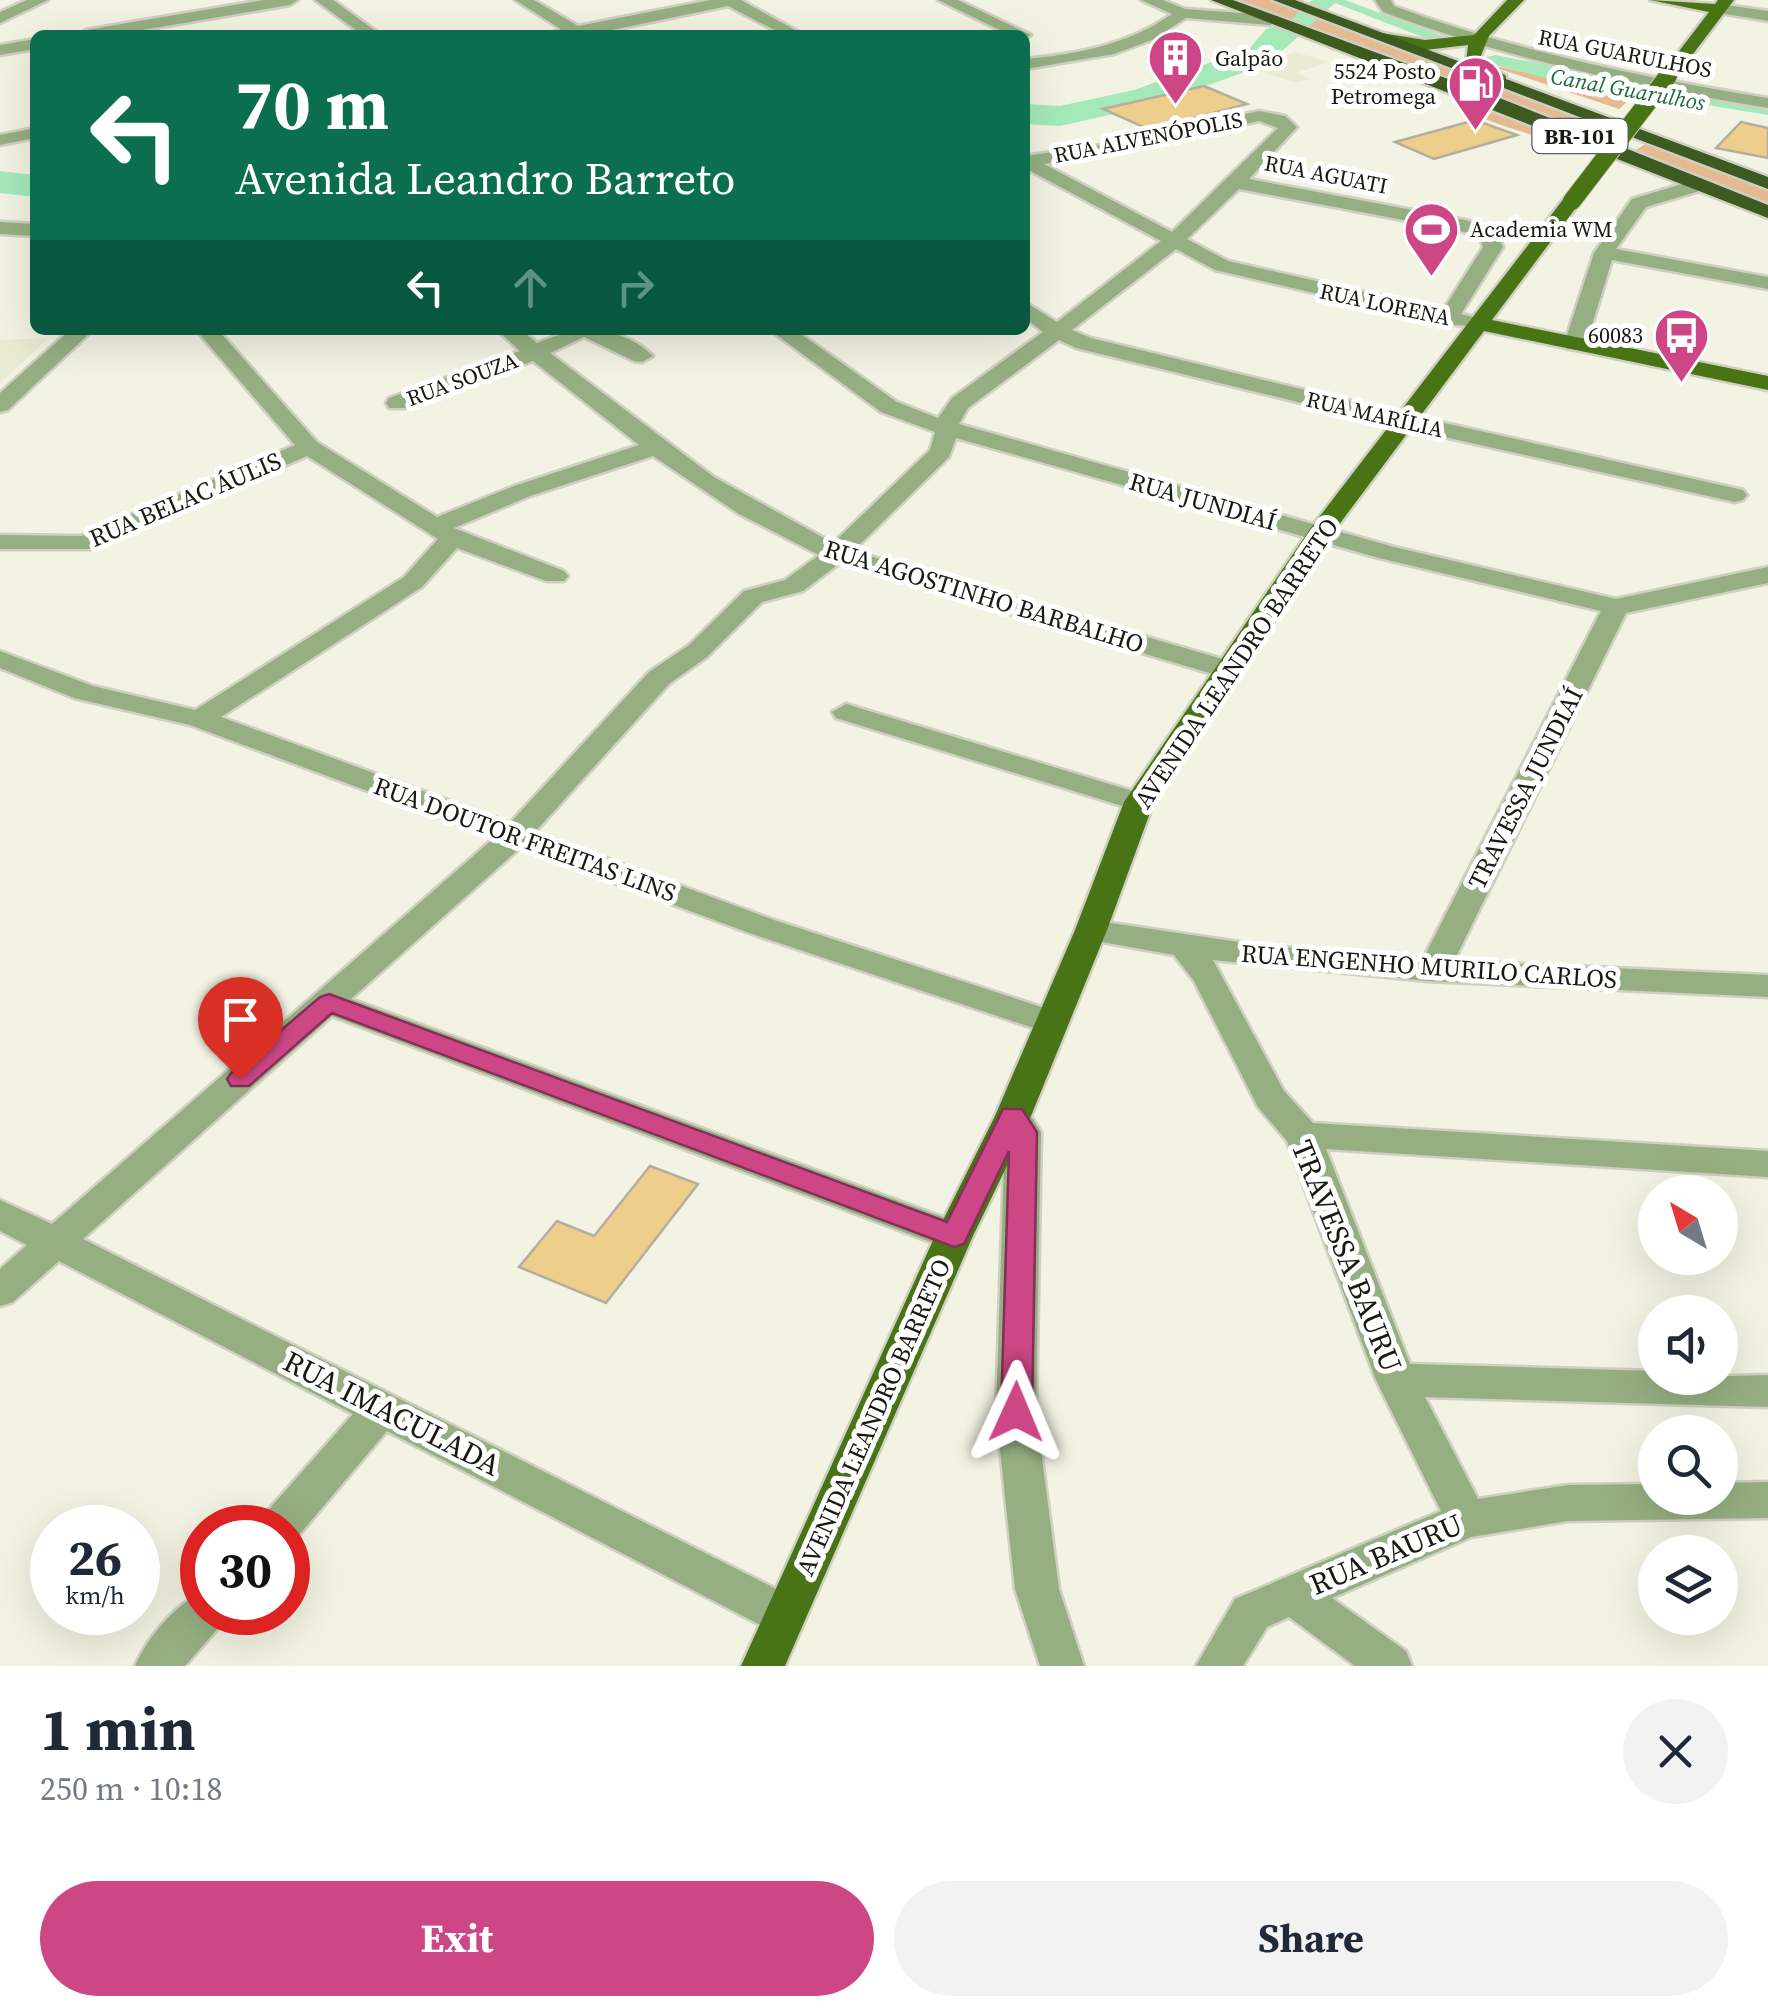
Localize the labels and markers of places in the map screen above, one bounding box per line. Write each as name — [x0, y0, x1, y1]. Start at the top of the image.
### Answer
building icon: Galpão — [1146, 28, 1206, 107]
place label: Galpão — [1215, 43, 1283, 73]
fuel station icon: 5524 Posto Petromega — [1445, 54, 1505, 133]
place label: 5524 Posto Petromega — [1331, 56, 1437, 111]
sports icon: Academia WM — [1401, 199, 1461, 278]
place label: Academia WM — [1470, 214, 1613, 244]
bus stop icon: 60083 — [1652, 305, 1712, 384]
place label: 60083 — [1588, 320, 1643, 350]
pin — [198, 977, 283, 1080]

